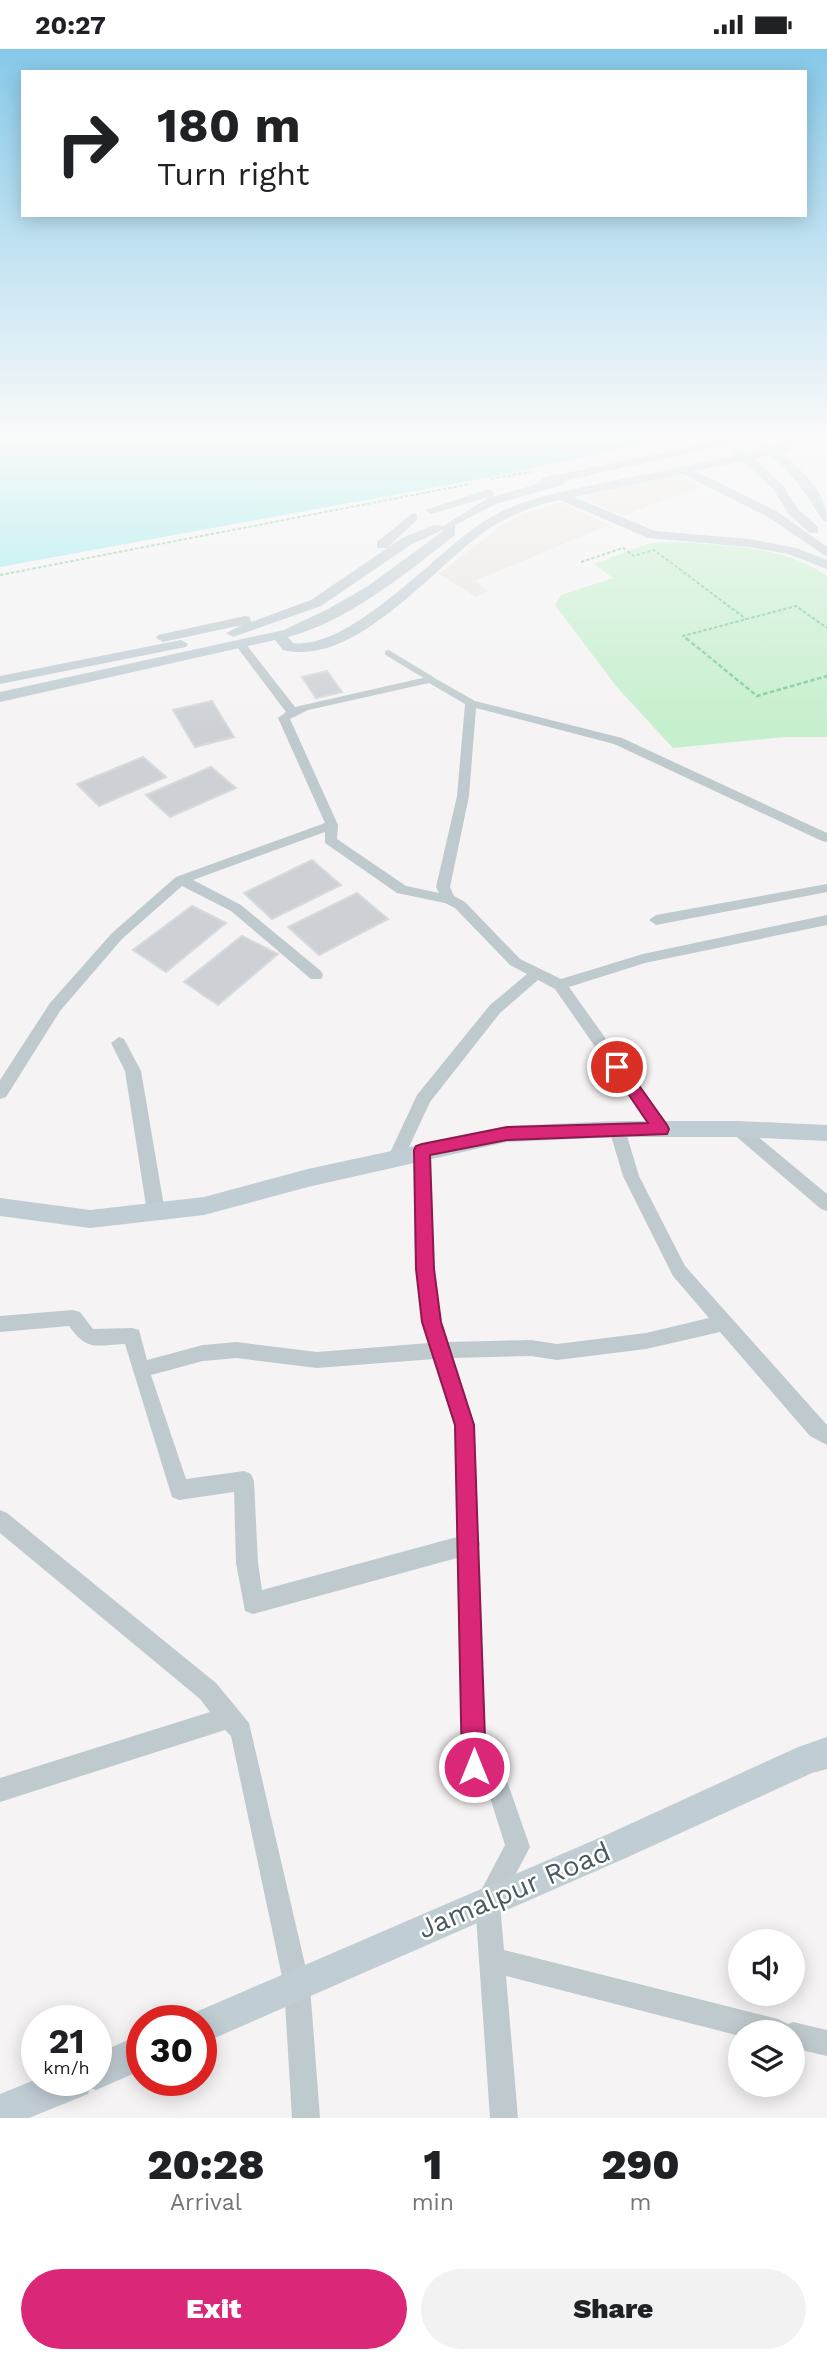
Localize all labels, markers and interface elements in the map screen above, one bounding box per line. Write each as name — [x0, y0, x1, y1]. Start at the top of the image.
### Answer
text: 20:27 — [35, 10, 106, 40]
text: 180 m — [157, 96, 301, 154]
icon: right — [42, 98, 133, 189]
text: Turn right — [157, 155, 309, 193]
pin — [587, 1037, 647, 1097]
icon: arrive — [598, 1048, 636, 1086]
position arrow — [437, 1730, 511, 1804]
street label: Jamalpur Road — [413, 1835, 615, 1945]
map controls — [728, 1929, 805, 2097]
button: sound — [728, 1929, 805, 2006]
speed limit sign: 30 — [126, 2005, 217, 2096]
text: 21 — [49, 2020, 84, 2062]
button: layers — [728, 2020, 805, 2097]
text: km/h — [43, 2057, 90, 2078]
text: 20:28 — [147, 2140, 264, 2189]
text: 1 — [423, 2140, 442, 2189]
text: 290 — [601, 2140, 680, 2189]
text: Arrival — [170, 2189, 242, 2216]
text: min — [412, 2189, 454, 2216]
text: m — [630, 2189, 651, 2216]
button: Exit — [21, 2269, 407, 2349]
button: Share — [421, 2269, 806, 2349]

